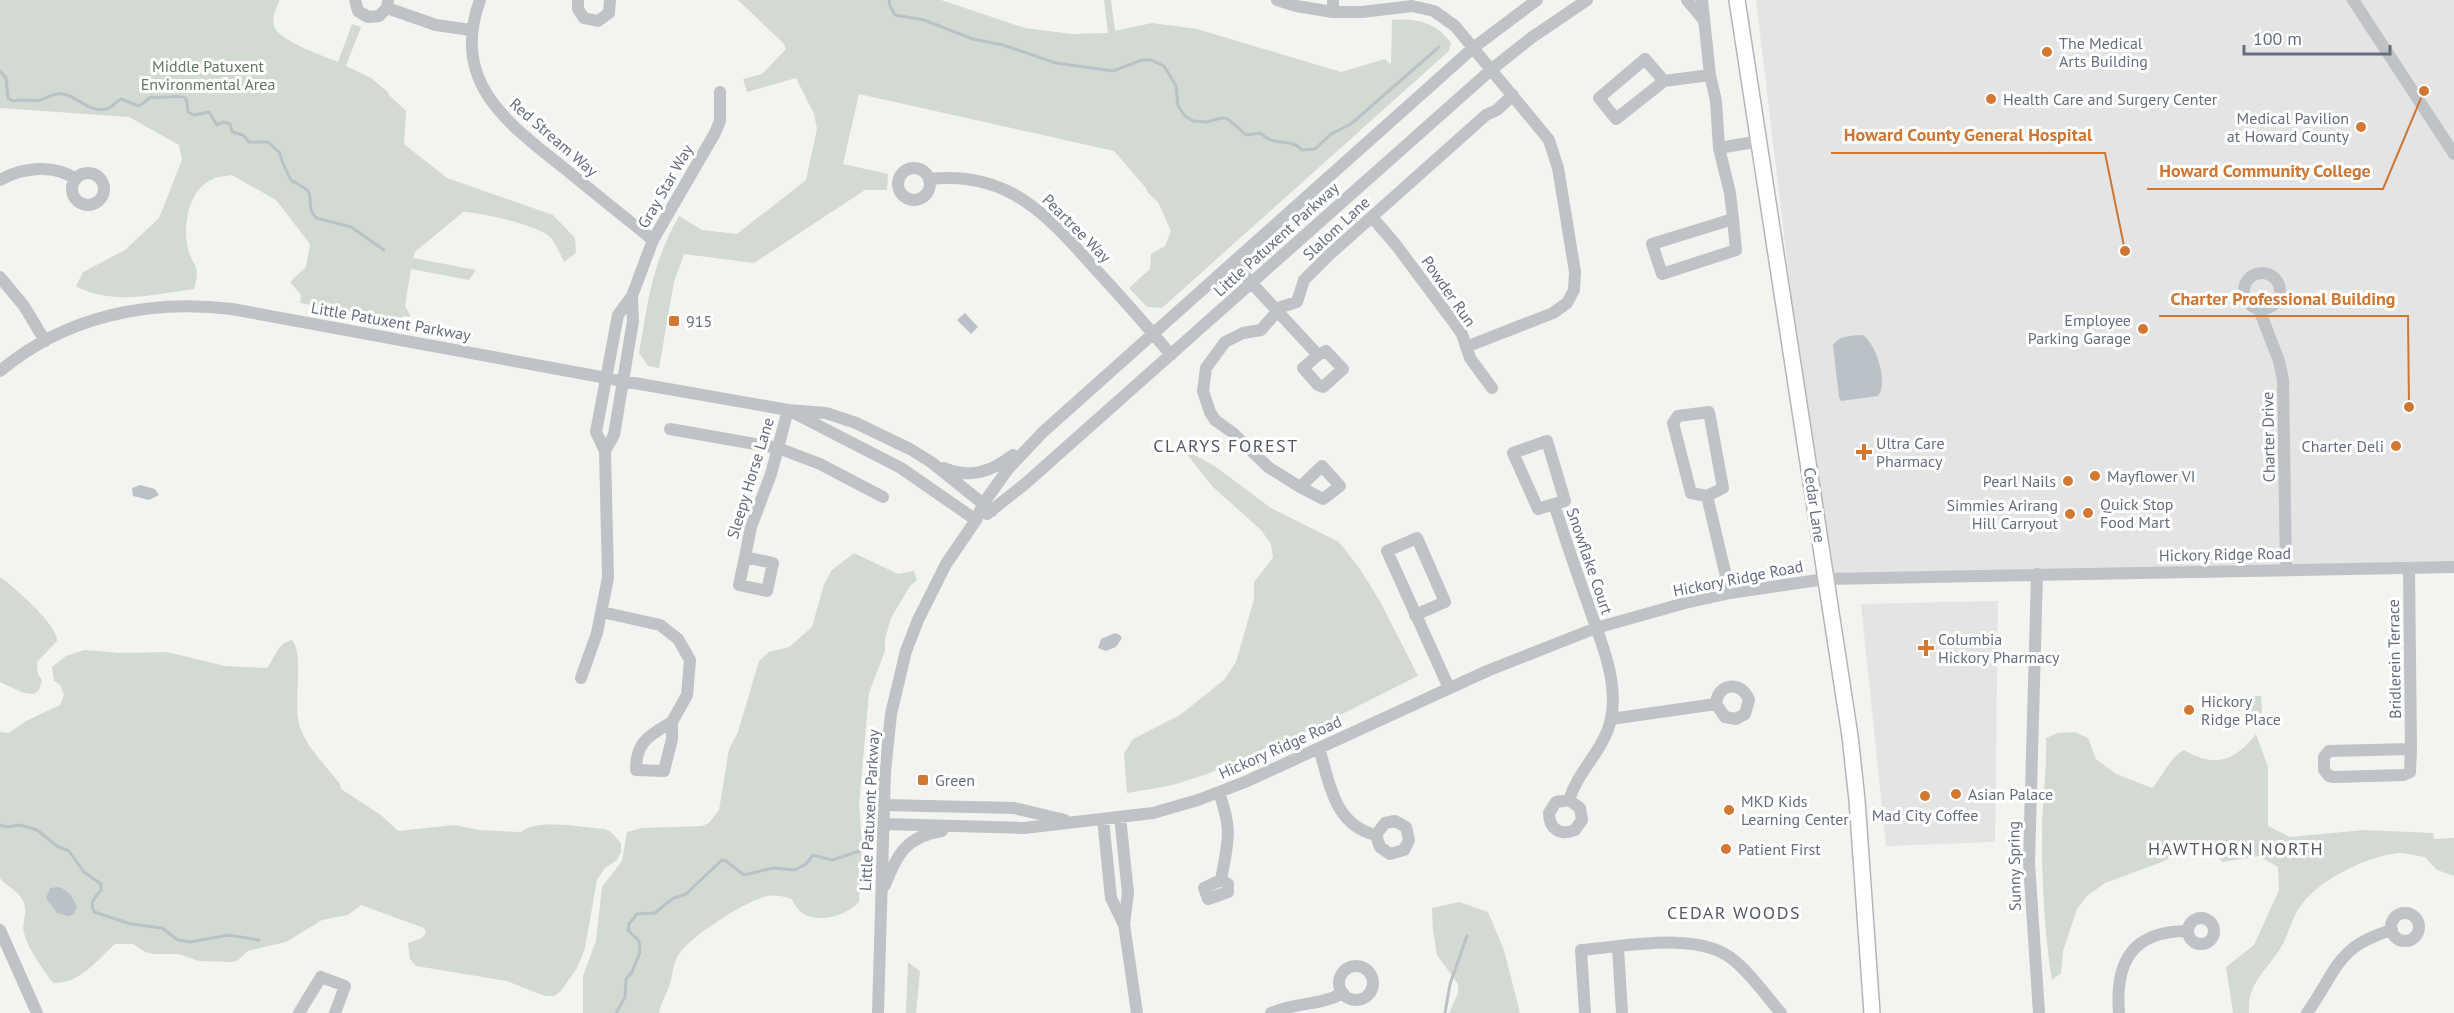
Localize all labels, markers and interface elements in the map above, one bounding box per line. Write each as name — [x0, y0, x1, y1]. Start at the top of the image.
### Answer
scale bar — [2244, 18, 2390, 56]
text: 100 m — [2253, 27, 2302, 50]
place label: The Medical Arts Building — [2059, 33, 2148, 71]
marker: The Medical Arts Building — [2040, 45, 2054, 59]
park label: Middle Patuxent Environmental Area — [141, 56, 275, 94]
place label: Health Care and Surgery Center — [2003, 89, 2218, 109]
marker: Health Care and Surgery Center — [1984, 92, 1998, 106]
street label: Red Stream Way — [506, 93, 603, 181]
place label: Medical Pavilion at Howard County — [2227, 108, 2350, 146]
callout: Howard County General Hospital — [1831, 117, 2105, 153]
marker: Medical Pavilion at Howard County — [2354, 120, 2368, 134]
text: Howard County General Hospital — [1844, 123, 2093, 146]
street label: Gray Star Way — [633, 140, 697, 232]
callout: Howard Community College — [2147, 153, 2383, 189]
text: Howard Community College — [2159, 159, 2371, 182]
street label: Little Patuxent Parkway — [1209, 177, 1343, 301]
street label: Peartree Way — [1038, 189, 1116, 267]
street label: Slalom Lane — [1298, 192, 1374, 264]
street label: Powder Run — [1417, 252, 1481, 330]
callout: Charter Professional Building — [2159, 280, 2408, 316]
text: Charter Professional Building — [2171, 287, 2395, 310]
street label: Little Patuxent Parkway — [310, 297, 473, 345]
place label: Employee Parking Garage — [2028, 310, 2131, 348]
place label: 915 — [686, 311, 712, 331]
marker: 915 — [667, 314, 681, 328]
marker: Employee Parking Garage — [2136, 322, 2150, 336]
street label: Charter Drive — [2257, 391, 2279, 483]
street label: Sleepy Horse Lane — [722, 415, 778, 541]
place label: Ultra Care Pharmacy — [1876, 433, 1945, 471]
district label: CLARYS FOREST — [1153, 434, 1299, 457]
place label: Charter Deli — [2302, 436, 2384, 456]
marker: Charter Deli — [2389, 439, 2403, 453]
marker: Ultra Care Pharmacy — [1857, 445, 1871, 459]
street label: Cedar Lane — [1800, 466, 1830, 544]
place label: Mayflower VI — [2107, 466, 2195, 486]
marker: Mayflower VI — [2088, 469, 2102, 483]
place label: Pearl Nails — [1983, 471, 2056, 491]
marker: Pearl Nails — [2061, 474, 2075, 488]
place label: Quick Stop Food Mart — [2100, 494, 2174, 532]
place label: Simmies Arirang Hill Carryout — [1947, 495, 2059, 533]
street label: Snowflake Court — [1562, 505, 1618, 618]
marker: Quick Stop Food Mart — [2081, 506, 2095, 520]
marker: Simmies Arirang Hill Carryout — [2063, 507, 2077, 521]
street label: Hickory Ridge Road — [2159, 543, 2291, 565]
street label: Hickory Ridge Road — [1671, 556, 1805, 600]
street label: Bridlerein Terrace — [2383, 599, 2405, 719]
place label: Columbia Hickory Pharmacy — [1938, 629, 2060, 667]
marker: Columbia Hickory Pharmacy — [1919, 641, 1933, 655]
place label: Hickory Ridge Place — [2201, 691, 2281, 729]
marker: Hickory Ridge Place — [2182, 703, 2196, 717]
street label: Hickory Ridge Road — [1216, 711, 1344, 783]
street label: Little Patuxent Parkway — [855, 728, 883, 891]
place label: Green — [935, 770, 975, 790]
marker: Green — [916, 773, 930, 787]
place label: Asian Palace — [1968, 784, 2053, 804]
marker: Asian Palace — [1949, 787, 1963, 801]
marker: Mad City Coffee — [1918, 789, 1932, 803]
place label: MKD Kids Learning Center — [1741, 791, 1849, 829]
marker: MKD Kids Learning Center — [1722, 803, 1736, 817]
place label: Mad City Coffee — [1872, 805, 1978, 825]
street label: Sunny Spring — [2003, 821, 2025, 911]
district label: HAWTHORN NORTH — [2148, 837, 2324, 860]
place label: Patient First — [1738, 839, 1821, 859]
marker: Patient First — [1719, 842, 1733, 856]
district label: CEDAR WOODS — [1667, 901, 1801, 924]

